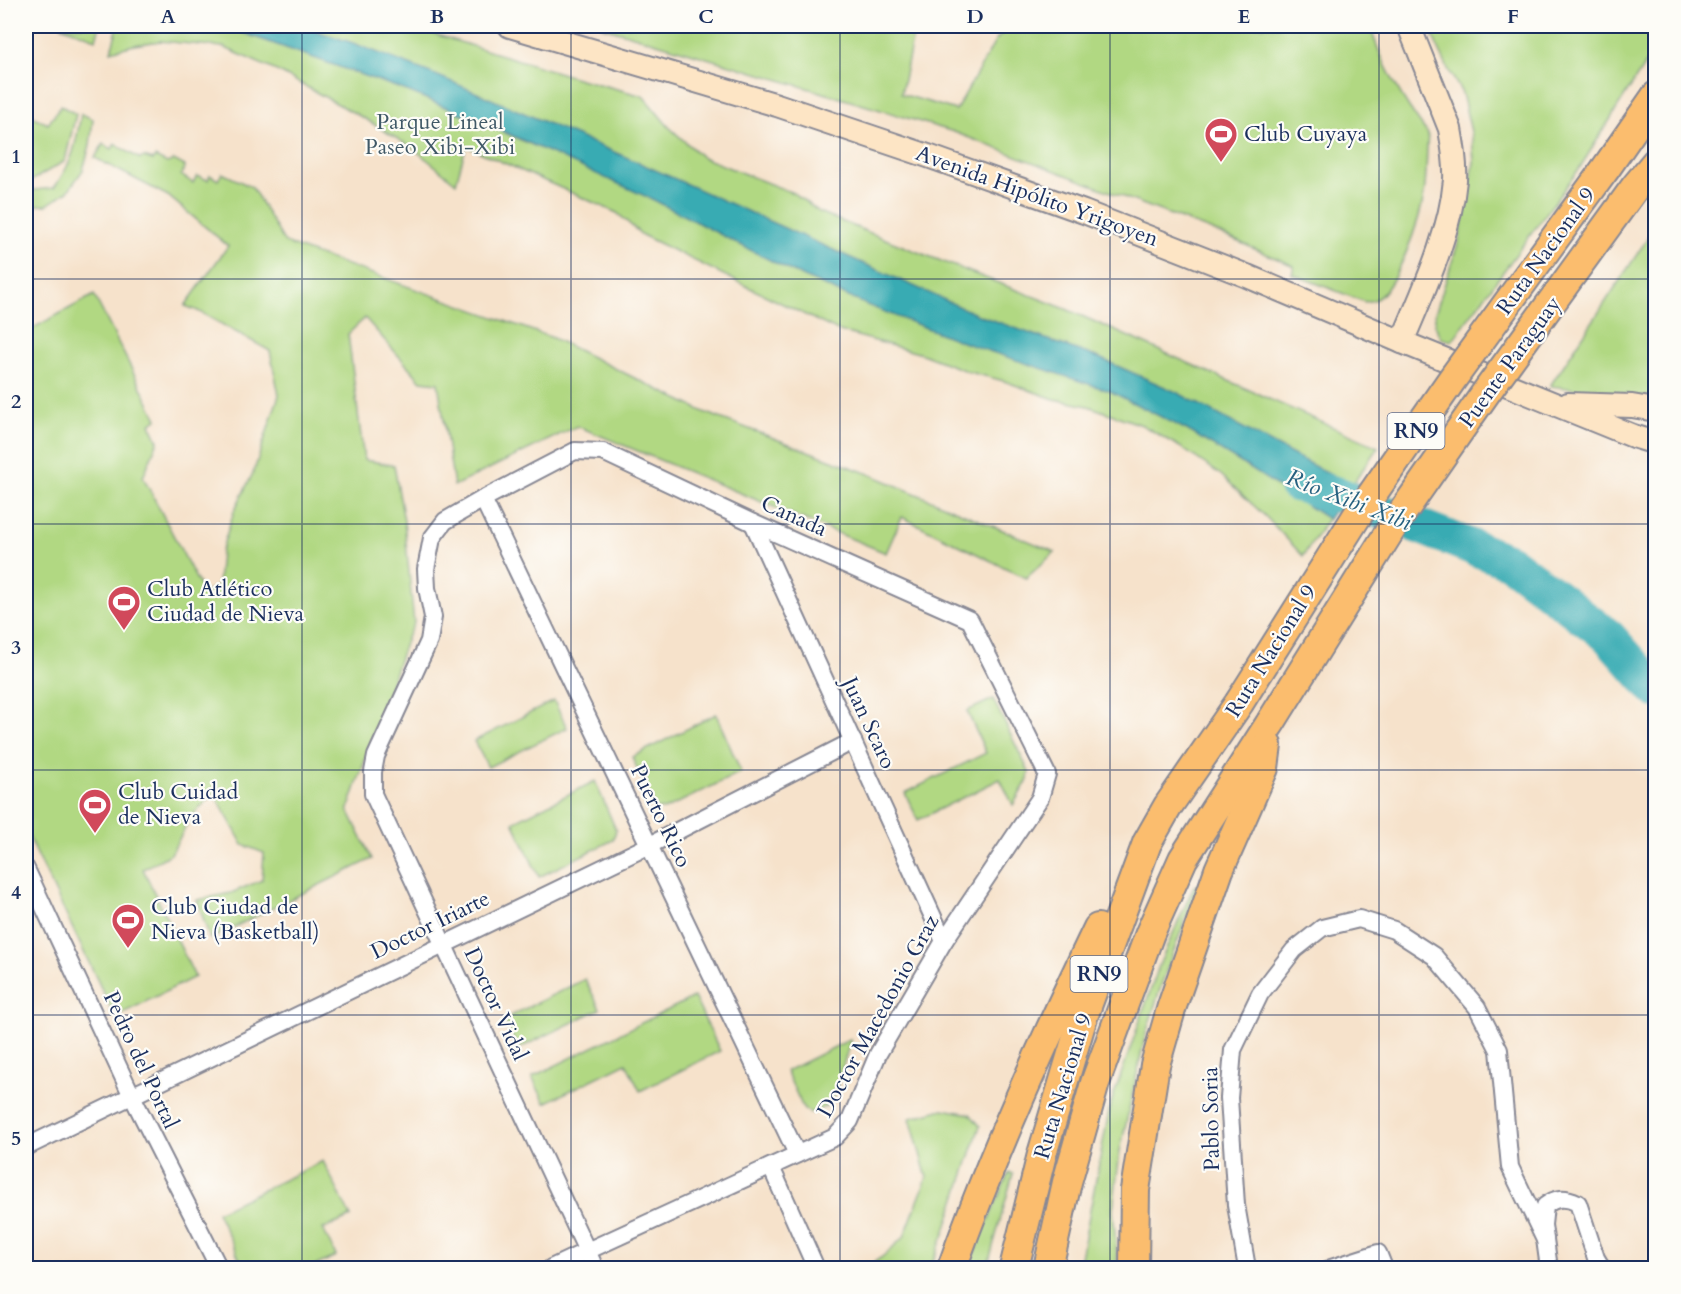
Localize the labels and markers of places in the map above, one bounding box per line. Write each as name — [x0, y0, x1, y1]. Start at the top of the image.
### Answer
sports icon: Club Cuyaya — [1203, 116, 1239, 163]
place label: Club Cuyaya — [1244, 119, 1368, 149]
place label: Club Atlético Ciudad de Nieva — [147, 574, 305, 629]
sports icon: Club Atlético Ciudad de Nieva — [106, 584, 142, 631]
place label: Club Cuidad de Nieva — [118, 777, 239, 832]
sports icon: Club Cuidad de Nieva — [77, 787, 113, 834]
place label: Club Ciudad de Nieva (Basketball) — [151, 892, 320, 947]
sports icon: Club Ciudad de Nieva (Basketball) — [110, 902, 146, 949]

